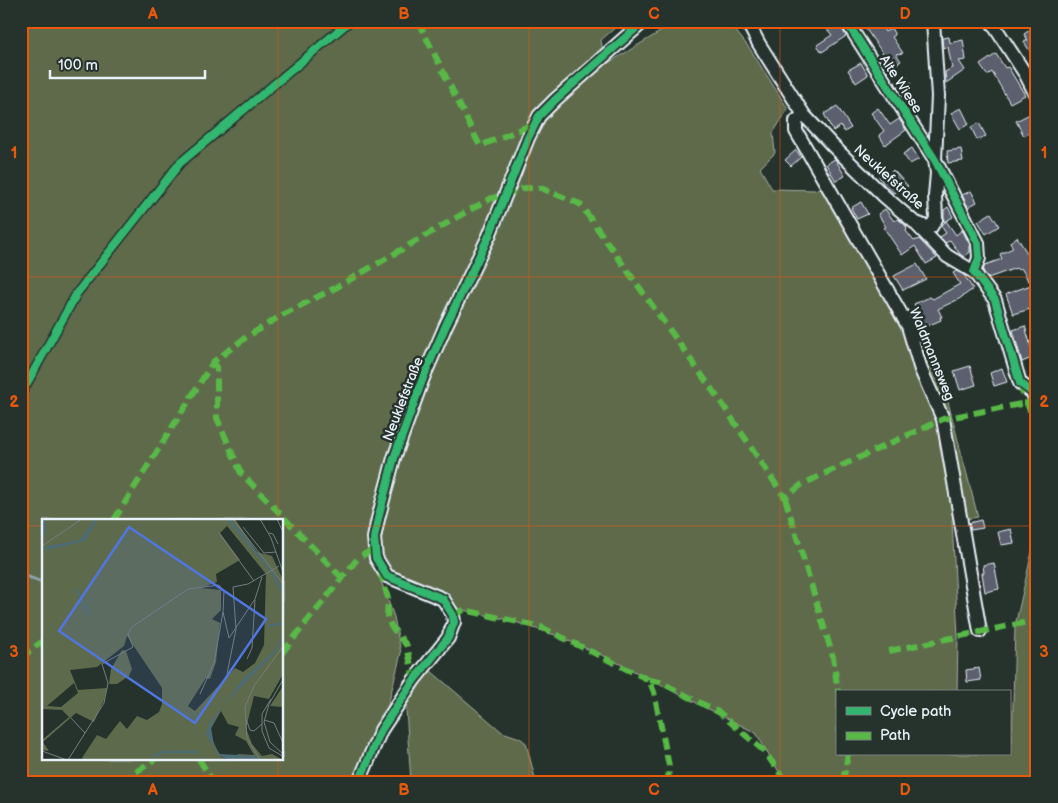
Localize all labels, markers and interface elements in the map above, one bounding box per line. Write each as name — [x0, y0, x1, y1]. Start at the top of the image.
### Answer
text: A — [147, 5, 158, 24]
text: B — [398, 5, 410, 24]
text: C — [648, 5, 660, 24]
text: D — [899, 5, 911, 24]
scale bar — [50, 48, 205, 80]
street label: Alte Wiese — [876, 52, 926, 116]
text: 100 m — [58, 56, 98, 75]
street label: Neuklefstraße — [850, 141, 928, 213]
text: 1 — [11, 144, 17, 163]
text: 1 — [1041, 144, 1047, 163]
street label: Waldmannsweg — [906, 305, 958, 403]
street label: Neuklefstraße — [379, 354, 427, 444]
text: 2 — [9, 393, 19, 412]
text: 2 — [1039, 393, 1049, 412]
inset map — [42, 519, 284, 760]
text: 3 — [9, 643, 19, 662]
text: 3 — [1039, 643, 1049, 662]
legend — [836, 690, 1010, 756]
text: Cycle path — [880, 702, 951, 721]
text: Path — [880, 726, 910, 745]
text: A — [147, 781, 158, 800]
text: B — [398, 781, 410, 800]
text: C — [648, 781, 660, 800]
text: D — [899, 781, 911, 800]

